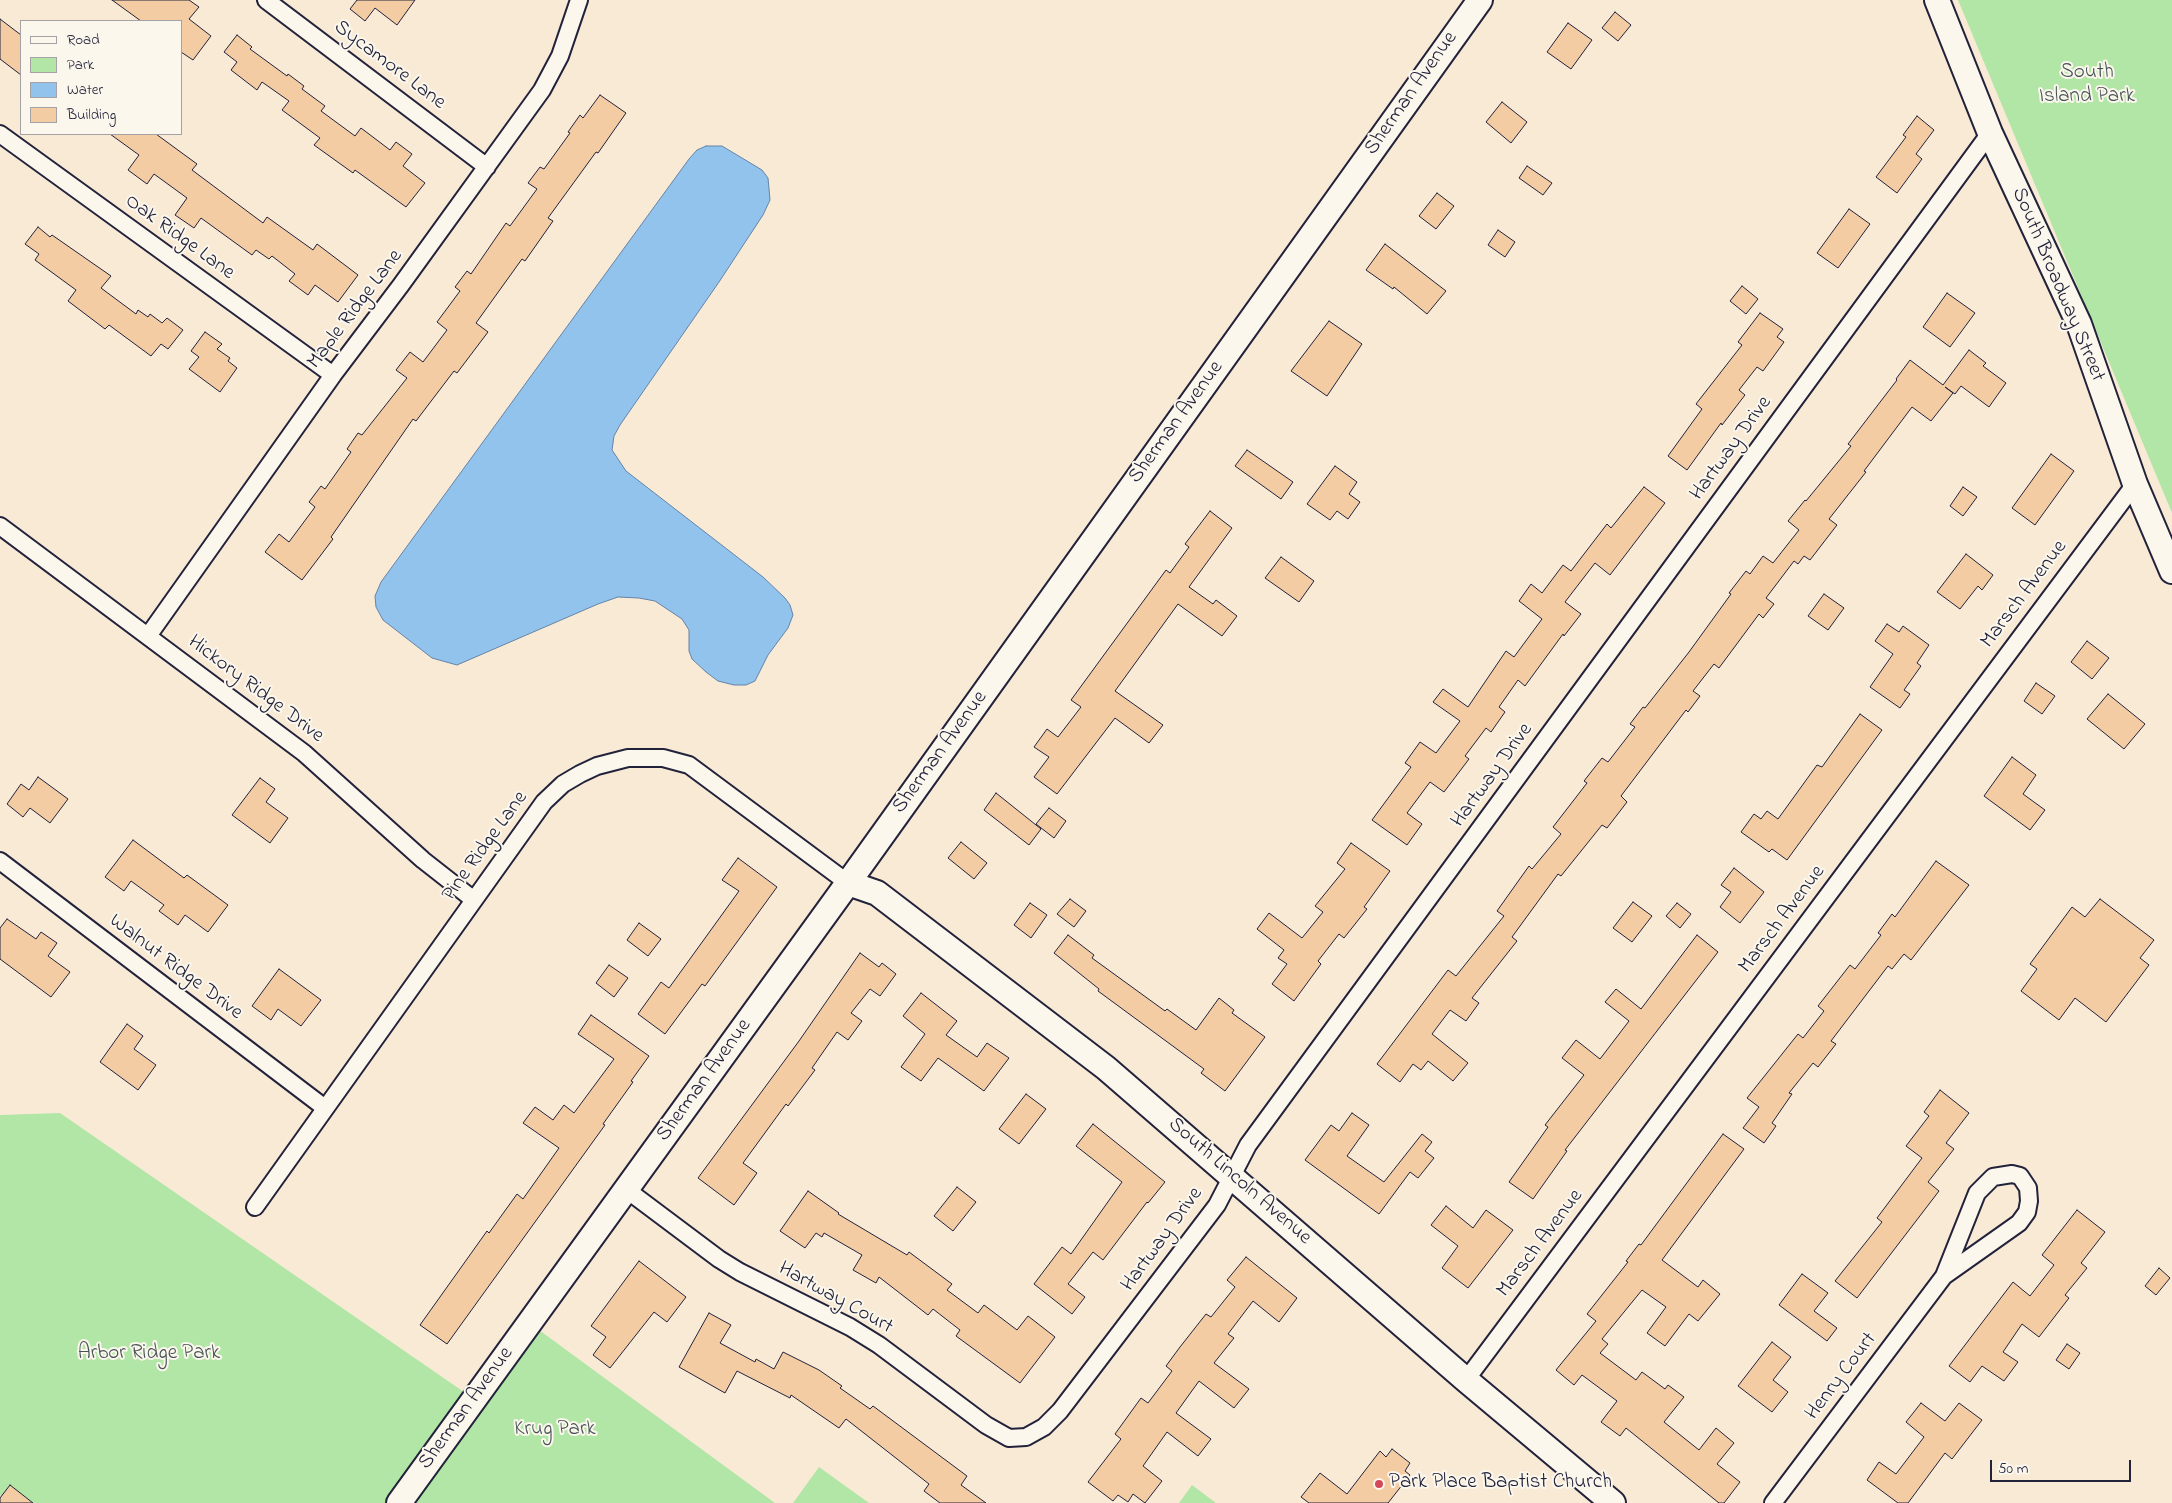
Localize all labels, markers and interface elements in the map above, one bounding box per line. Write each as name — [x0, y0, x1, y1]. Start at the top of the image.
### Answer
street label: Sycamore Lane — [328, 16, 450, 116]
legend — [20, 20, 182, 135]
street label: Sherman Avenue — [1360, 27, 1464, 161]
text: Road — [67, 29, 100, 51]
text: Park — [67, 54, 94, 76]
park label: South Island Park — [2039, 61, 2135, 111]
text: Water — [67, 79, 103, 101]
text: Building — [67, 104, 116, 126]
street label: South Broadway Street — [2005, 184, 2109, 386]
street label: Oak Ridge Lane — [119, 190, 239, 286]
street label: Maple Ridge Lane — [303, 245, 409, 375]
street label: Sherman Avenue — [1124, 357, 1230, 489]
street label: Hartway Drive — [1686, 392, 1778, 506]
street label: Marsch Avenue — [1976, 536, 2074, 654]
street label: Hickory Ridge Drive — [182, 631, 328, 749]
street label: Sherman Avenue — [888, 687, 994, 819]
street label: Hartway Drive — [1447, 719, 1539, 833]
street label: Pine Ridge Lane — [438, 787, 534, 907]
street label: Marsch Avenue — [1734, 861, 1832, 979]
street label: Walnut Ridge Drive — [103, 910, 247, 1026]
street label: Sherman Avenue — [652, 1015, 758, 1147]
street label: South Lincoln Avenue — [1162, 1113, 1316, 1251]
street label: Hartway Drive — [1117, 1183, 1209, 1297]
street label: Marsch Avenue — [1492, 1185, 1590, 1303]
street label: Hartway Court — [773, 1257, 897, 1341]
street label: Henry Court — [1801, 1328, 1883, 1426]
park label: Arbor Ridge Park — [78, 1342, 220, 1368]
street label: Sherman Avenue — [414, 1343, 520, 1475]
park label: Krug Park — [514, 1418, 596, 1444]
scale bar — [1992, 1450, 2133, 1482]
text: 50 m — [1998, 1458, 2028, 1480]
place label: Park Place Baptist Church — [1389, 1471, 1612, 1497]
marker: Park Place Baptist Church — [1373, 1478, 1385, 1490]

